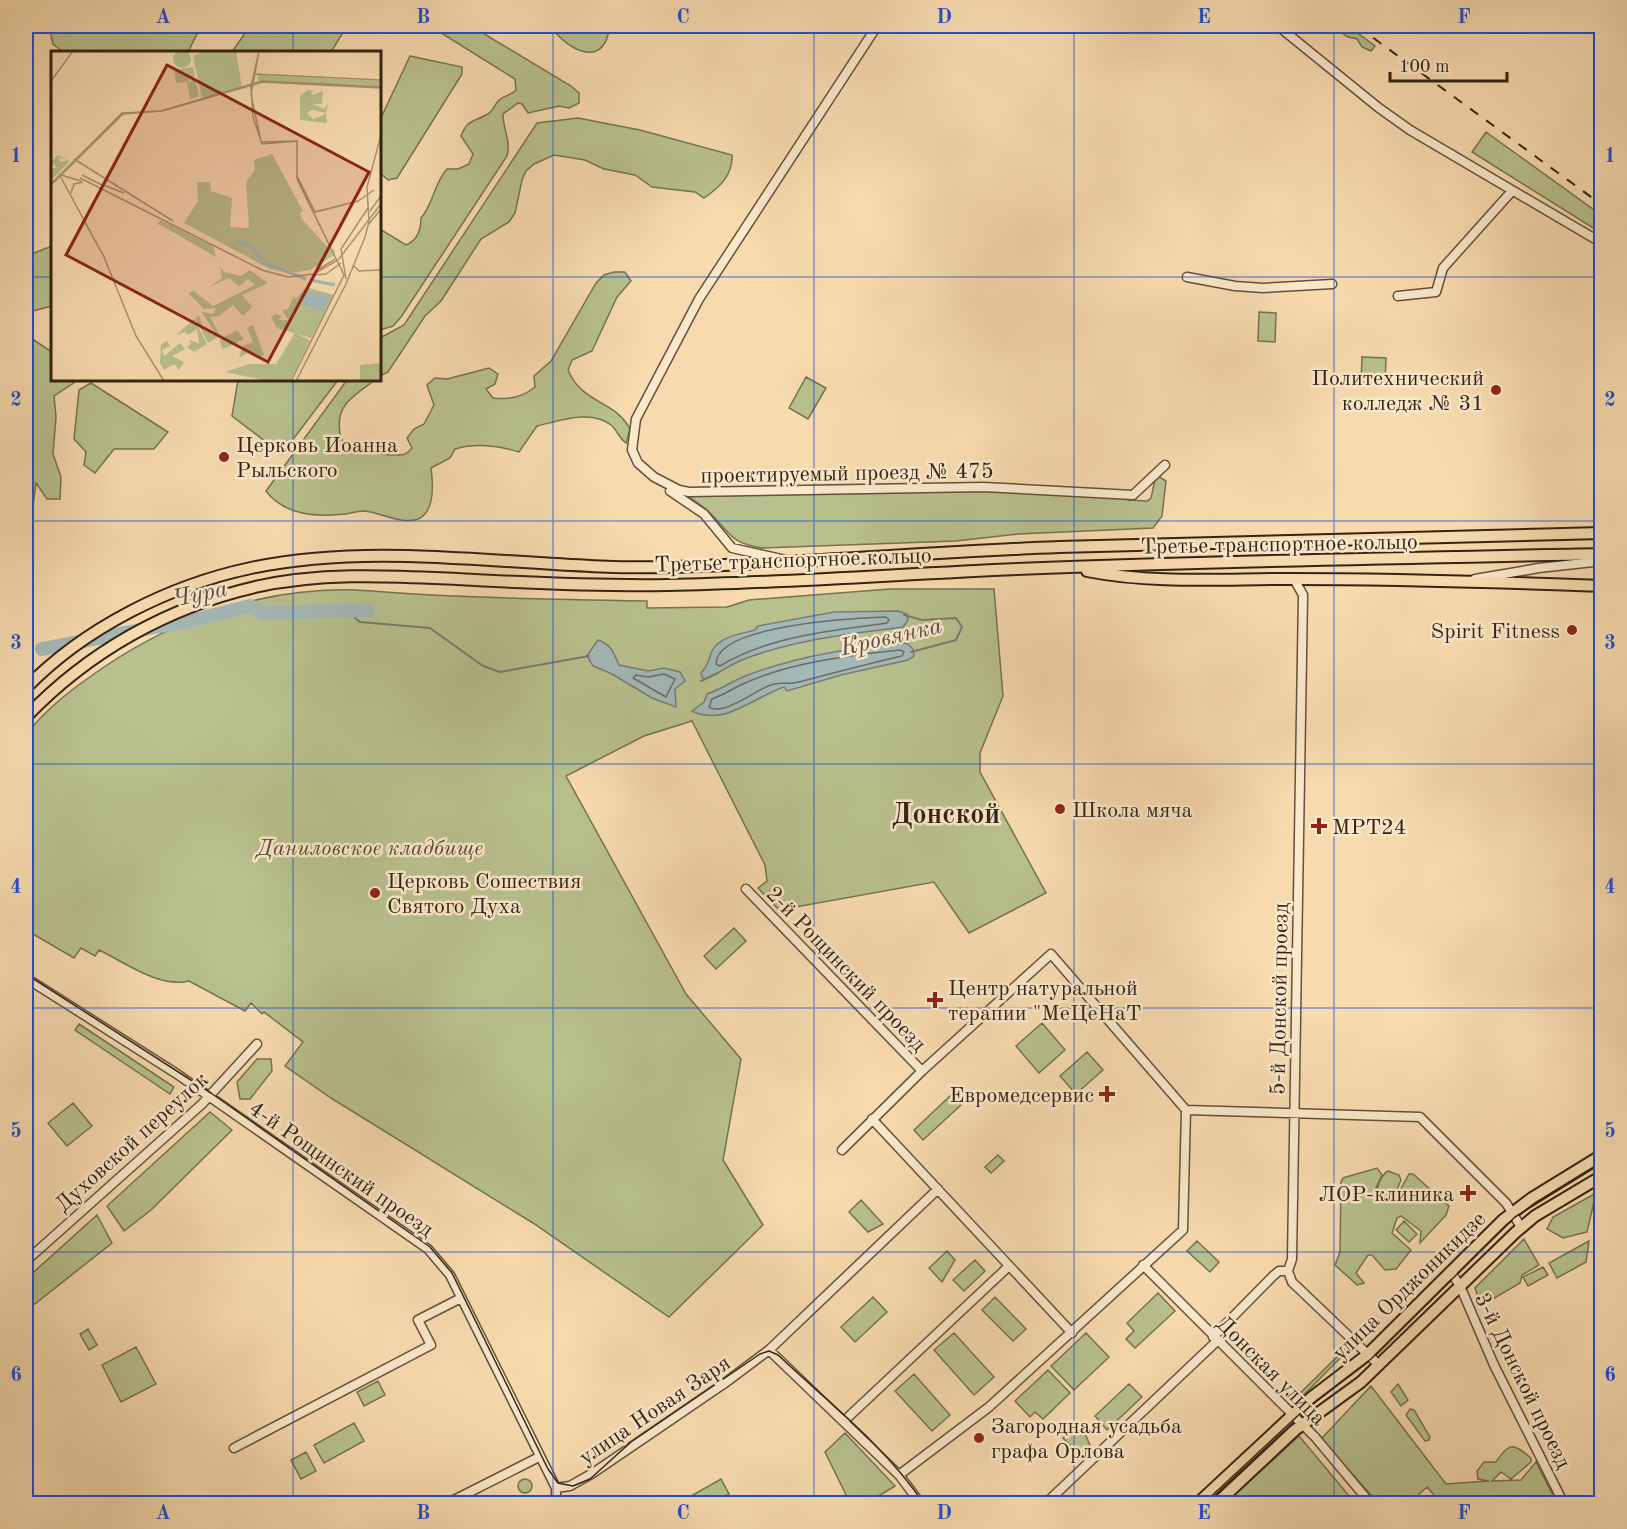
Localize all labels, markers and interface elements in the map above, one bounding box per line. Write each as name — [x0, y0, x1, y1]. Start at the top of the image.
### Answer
text: A — [155, 8, 171, 28]
text: B — [416, 8, 430, 28]
text: C — [676, 8, 690, 28]
text: D — [936, 8, 952, 28]
text: E — [1197, 8, 1211, 28]
text: F — [1457, 8, 1471, 28]
scale bar — [1390, 45, 1507, 83]
inset map — [51, 51, 381, 381]
text: 100 m — [1399, 58, 1450, 76]
text: 1 — [10, 147, 22, 167]
text: 1 — [1604, 147, 1616, 167]
place label: Политехнический колледж № 31 — [1312, 368, 1484, 415]
marker: Политехнический колледж № 31 — [1489, 383, 1503, 397]
text: 2 — [10, 391, 22, 411]
text: 2 — [1604, 391, 1616, 411]
place label: Церковь Иоанна Рыльского — [236, 435, 398, 482]
marker: Церковь Иоанна Рыльского — [217, 450, 231, 464]
street label: проектируемый проезд № 475 — [700, 460, 994, 488]
street label: Третье транспортное кольцо — [1140, 532, 1418, 558]
street label: Третье транспортное кольцо — [654, 545, 932, 577]
water label: Чура — [171, 577, 230, 612]
water label: Кровянка — [837, 615, 945, 662]
place label: Spirit Fitness — [1431, 621, 1560, 643]
marker: Spirit Fitness — [1565, 623, 1579, 637]
text: 3 — [10, 634, 22, 654]
text: 3 — [1604, 634, 1616, 654]
place label: Школа мяча — [1072, 800, 1192, 822]
district label: Донской — [892, 802, 1000, 830]
marker: Школа мяча — [1053, 802, 1067, 816]
marker: МРТ24 — [1310, 817, 1328, 835]
place label: МРТ24 — [1332, 817, 1407, 839]
park label: Даниловское кладбище — [254, 838, 483, 860]
place label: Церковь Сошествия Святого Духа — [387, 871, 581, 918]
text: 4 — [10, 878, 22, 898]
text: 4 — [1604, 878, 1616, 898]
street label: 2-й Рощинский проезд — [761, 883, 930, 1056]
marker: Церковь Сошествия Святого Духа — [368, 886, 382, 900]
street label: 5-й Донской проезд — [1267, 902, 1293, 1095]
place label: Центр натуральной терапии "МеЦеНаТ — [948, 978, 1142, 1025]
marker: Центр натуральной терапии "МеЦеНаТ — [926, 991, 944, 1009]
street label: Духовской переулок — [52, 1068, 213, 1217]
place label: Евромедсервис — [949, 1085, 1094, 1107]
marker: Евромедсервис — [1098, 1085, 1116, 1103]
street label: 4-й Рощинский проезд — [245, 1098, 437, 1242]
text: 5 — [10, 1121, 22, 1142]
text: 5 — [1604, 1121, 1616, 1142]
place label: ЛОР-клиника — [1319, 1184, 1454, 1206]
marker: ЛОР-клиника — [1459, 1184, 1477, 1202]
street label: улица Орджоникидзе — [1329, 1208, 1490, 1365]
street label: 3-й Донской проезд — [1470, 1290, 1574, 1472]
street label: Донская улица — [1212, 1312, 1330, 1430]
street label: улица Новая Заря — [576, 1352, 735, 1469]
text: 6 — [10, 1366, 22, 1386]
text: 6 — [1604, 1366, 1616, 1386]
place label: Загородная усадьба графа Орлова — [991, 1416, 1182, 1463]
marker: Загородная усадьба графа Орлова — [972, 1431, 986, 1445]
text: A — [155, 1504, 171, 1524]
text: B — [416, 1504, 430, 1524]
text: C — [676, 1504, 690, 1524]
text: D — [936, 1504, 952, 1524]
text: E — [1197, 1504, 1211, 1524]
text: F — [1457, 1504, 1471, 1524]

